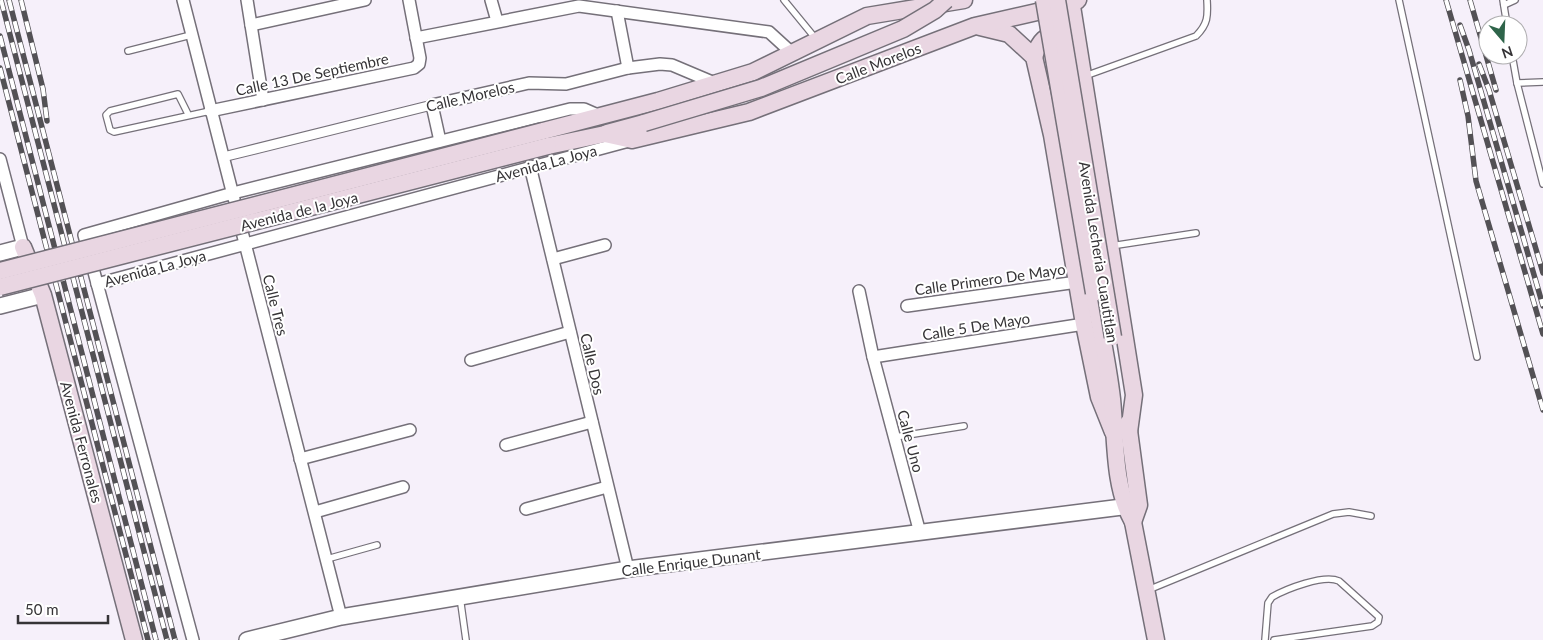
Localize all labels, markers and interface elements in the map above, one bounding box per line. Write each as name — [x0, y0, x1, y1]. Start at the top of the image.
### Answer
north arrow — [1478, 15, 1528, 65]
street label: Calle Morelos — [833, 38, 923, 88]
text: N — [1500, 43, 1515, 63]
street label: Calle 13 De Septiembre — [234, 49, 390, 99]
street label: Calle Morelos — [424, 77, 516, 115]
street label: Avenida La Joya — [493, 141, 599, 185]
street label: Avenida Lecheria Cuautitlan — [1076, 160, 1122, 344]
street label: Avenida de la Joya — [238, 188, 360, 234]
street label: Avenida La Joya — [102, 246, 208, 290]
street label: Calle Primero De Mayo — [913, 260, 1067, 298]
street label: Calle Tres — [260, 272, 292, 338]
street label: Calle 5 De Mayo — [921, 309, 1031, 343]
street label: Calle Dos — [577, 331, 609, 397]
street label: Avenida Ferronales — [57, 379, 107, 505]
street label: Calle Uno — [894, 408, 928, 474]
street label: Calle Enrique Dunant — [621, 544, 762, 579]
scale bar — [18, 592, 108, 624]
text: 50 m — [25, 600, 59, 618]

